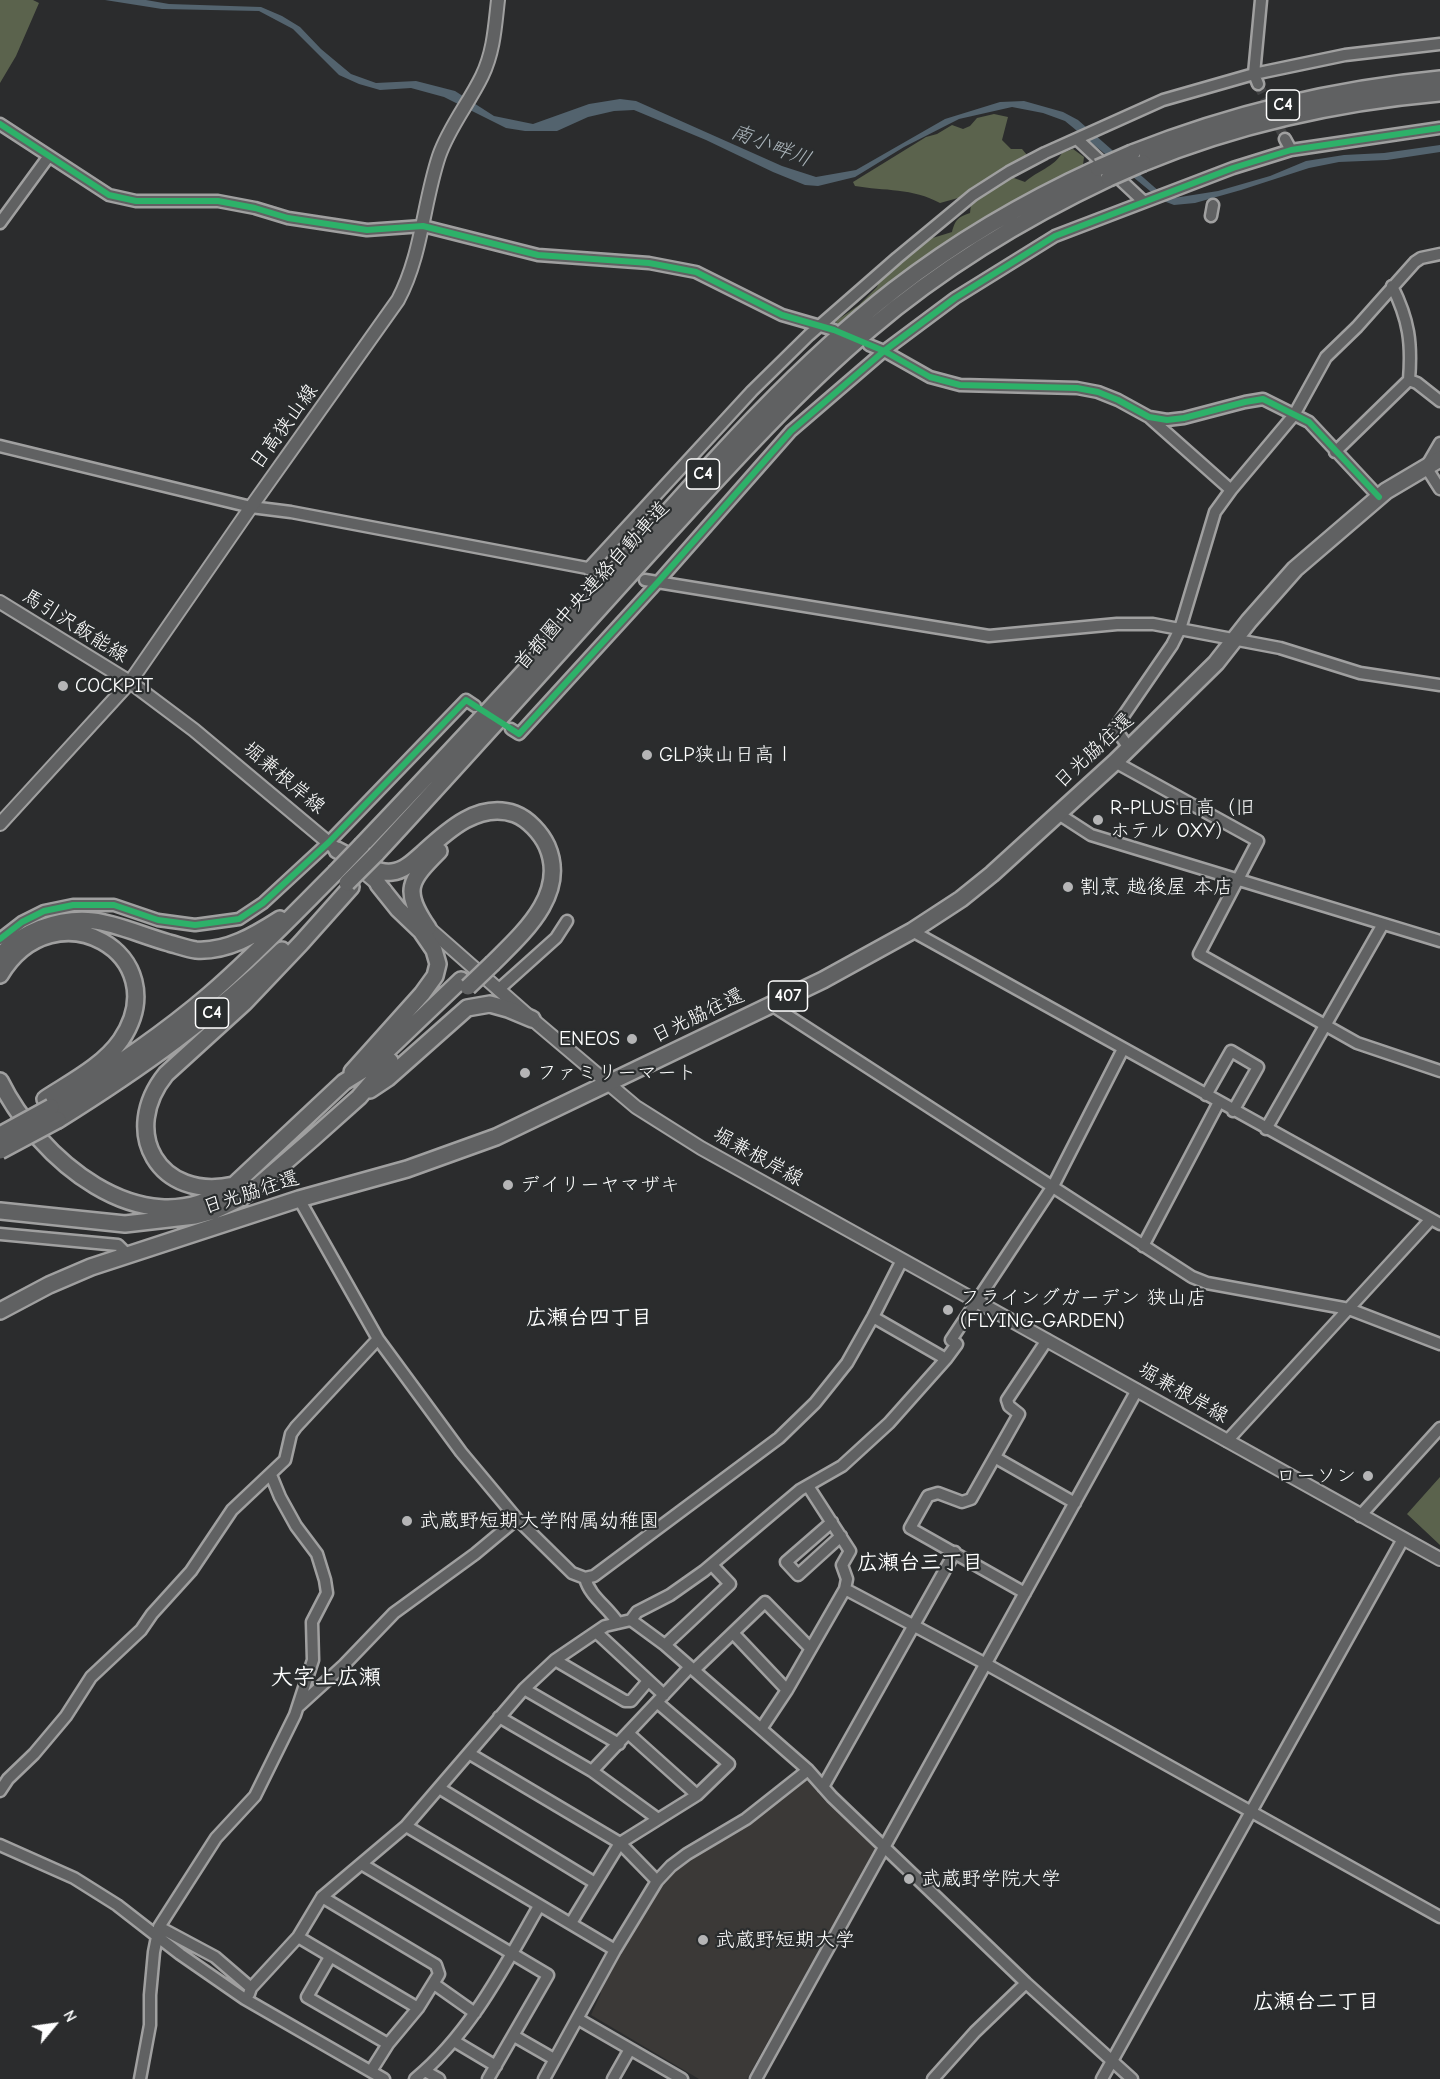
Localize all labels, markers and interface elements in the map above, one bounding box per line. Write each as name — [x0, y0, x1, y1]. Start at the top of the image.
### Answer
road number: C4 — [1266, 90, 1300, 120]
water label: 南小畔川 — [727, 119, 815, 173]
street label: 日高狭山線 — [245, 379, 323, 475]
road number: C4 — [686, 459, 720, 489]
street label: 首都圏中央連絡自動車道 — [509, 496, 675, 676]
street label: 馬引沢飯能線 — [18, 584, 132, 668]
place label: COCKPIT — [75, 674, 153, 698]
marker: COCKPIT — [56, 679, 70, 693]
street label: 日光脇往還 — [1049, 708, 1139, 794]
street label: 堀兼根岸線 — [238, 737, 330, 819]
place label: GLP狭山日高Ⅰ — [659, 743, 795, 767]
marker: GLP狭山日高Ⅰ — [640, 748, 654, 762]
place label: R-PLUS日高（旧 ホテル OXY） — [1110, 796, 1255, 843]
marker: R-PLUS日高（旧 ホテル OXY） — [1091, 813, 1105, 827]
place label: 割烹 越後屋 本店 — [1080, 875, 1233, 899]
marker: 割烹 越後屋 本店 — [1061, 880, 1075, 894]
road number: 407 — [768, 981, 808, 1011]
street label: 日光脇往還 — [648, 983, 748, 1049]
road number: C4 — [196, 998, 228, 1028]
place label: ENEOS — [559, 1027, 620, 1051]
marker: ENEOS — [625, 1032, 639, 1046]
place label: ファミリーマート — [537, 1061, 697, 1085]
marker: ファミリーマート — [518, 1066, 532, 1080]
street label: 堀兼根岸線 — [708, 1122, 808, 1192]
street label: 日光脇往還 — [200, 1166, 302, 1220]
place label: デイリーヤマザキ — [520, 1173, 680, 1197]
marker: デイリーヤマザキ — [501, 1178, 515, 1192]
place label: フライングガーデン 狭山店 (FLYING-GARDEN) — [960, 1286, 1207, 1333]
marker: フライングガーデン 狭山店 (FLYING-GARDEN) — [941, 1303, 955, 1317]
district label: 広瀬台四丁目 — [526, 1305, 652, 1331]
street label: 堀兼根岸線 — [1134, 1358, 1232, 1428]
place label: ローソン — [1276, 1464, 1356, 1488]
marker: ローソン — [1361, 1469, 1375, 1483]
place label: 武蔵野短期大学附属幼稚園 — [419, 1509, 659, 1533]
marker: 武蔵野短期大学附属幼稚園 — [400, 1514, 414, 1528]
district label: 広瀬台三丁目 — [857, 1550, 983, 1576]
district label: 大字上広瀬 — [271, 1665, 381, 1691]
place label: 武蔵野学院大学 — [921, 1867, 1061, 1891]
marker: 武蔵野学院大学 — [902, 1872, 916, 1886]
place label: 武蔵野短期大学 — [715, 1928, 855, 1952]
marker: 武蔵野短期大学 — [696, 1933, 710, 1947]
district label: 広瀬台二丁目 — [1253, 1989, 1379, 2015]
north arrow — [24, 1995, 84, 2055]
text: N — [59, 2007, 80, 2025]

